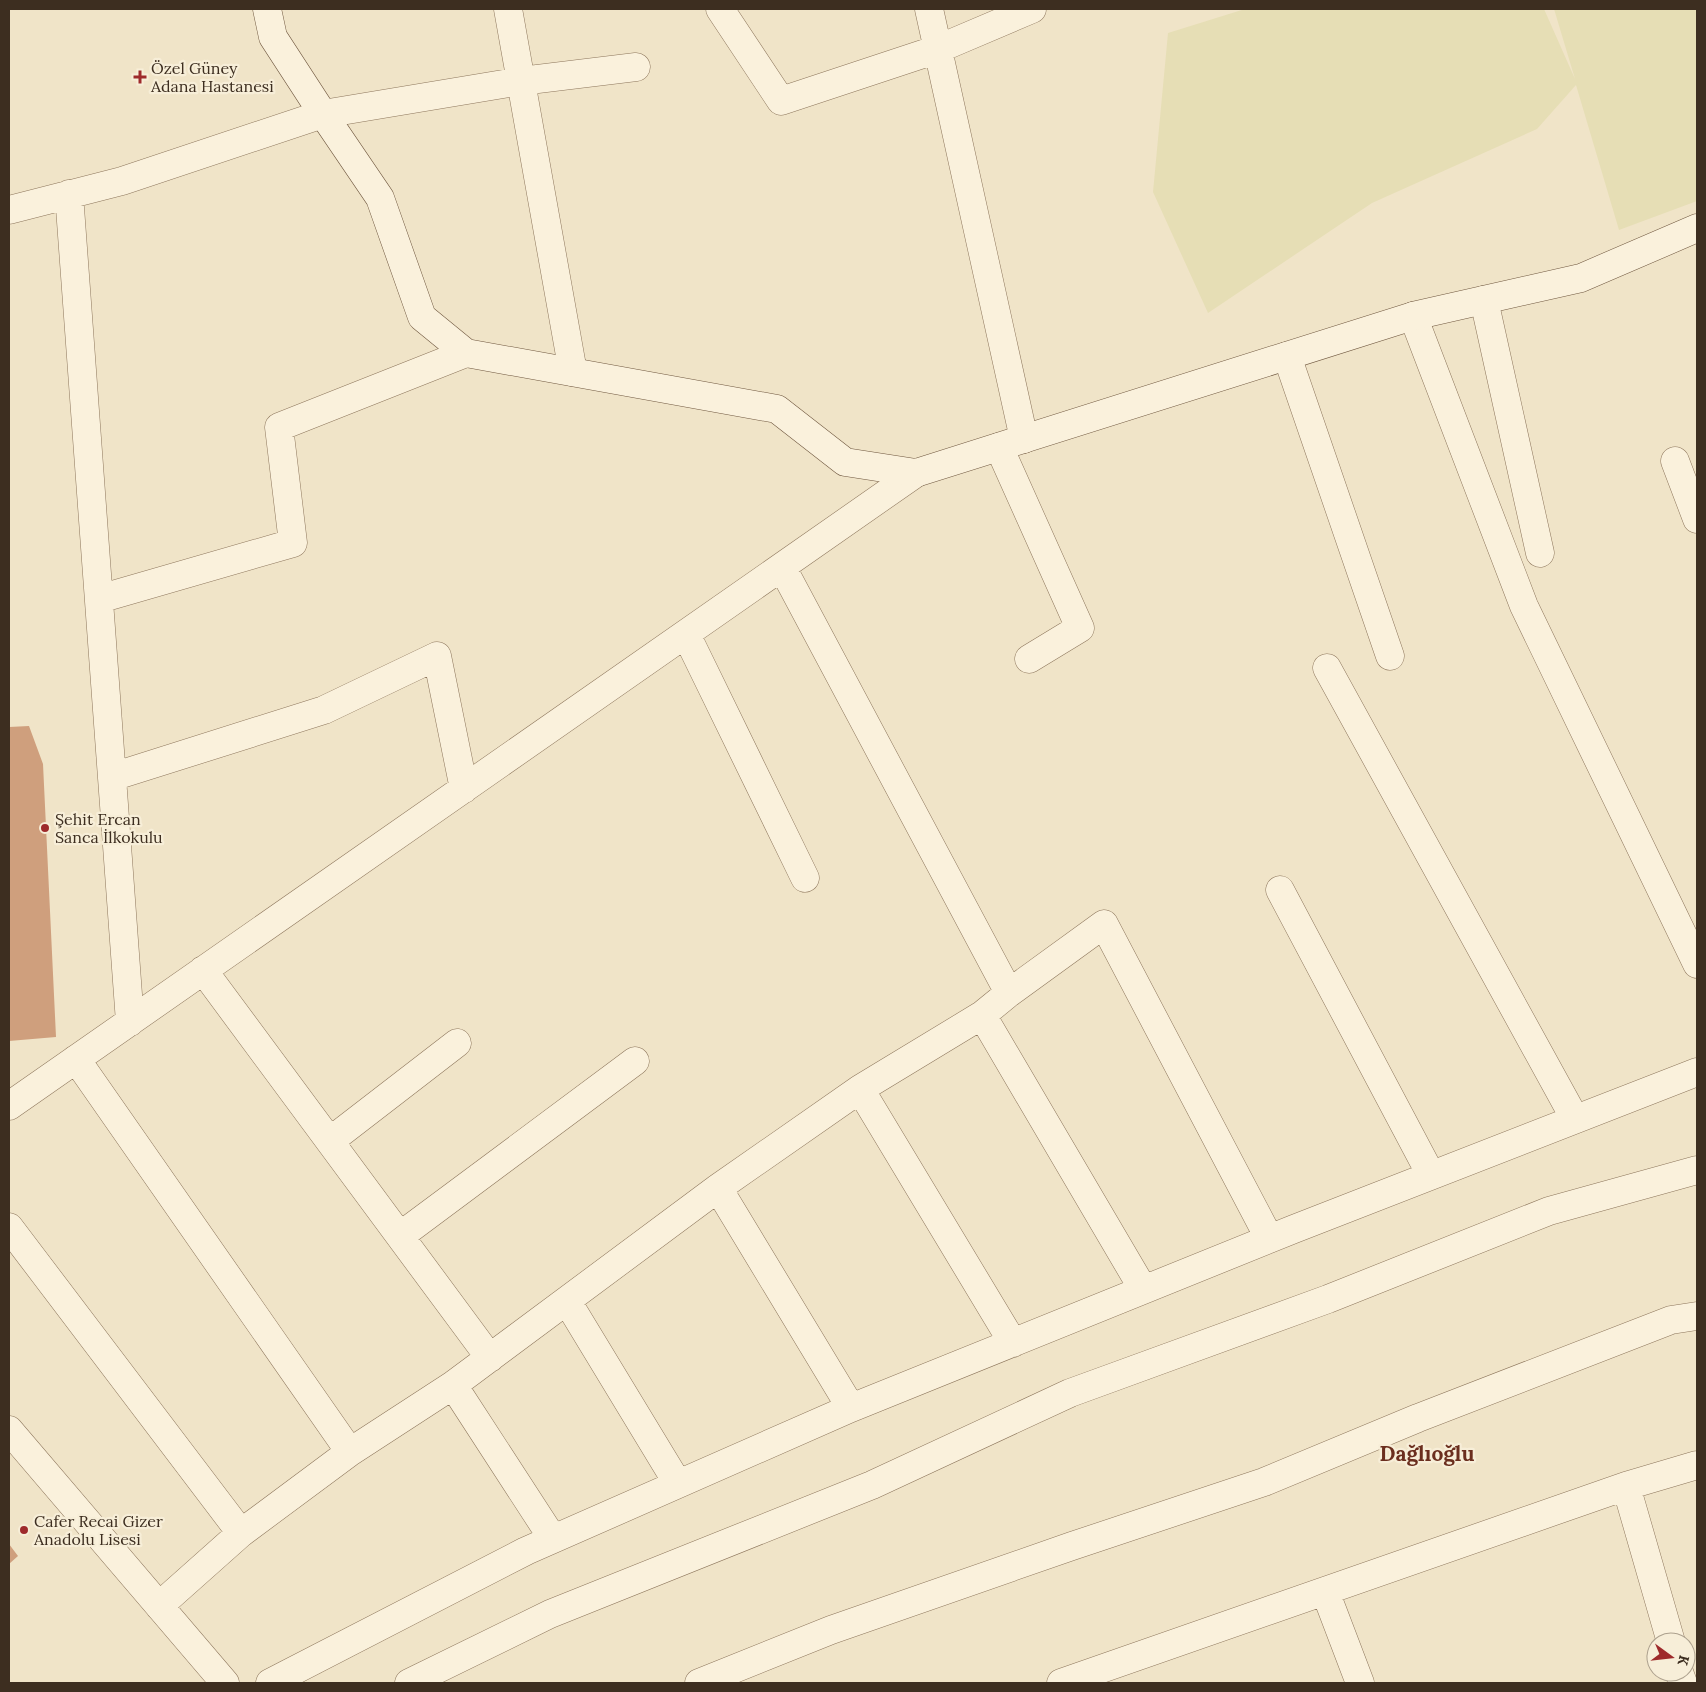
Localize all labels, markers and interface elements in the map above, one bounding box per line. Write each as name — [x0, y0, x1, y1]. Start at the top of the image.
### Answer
place label: Özel Güney Adana Hastanesi — [150, 58, 274, 96]
marker: Özel Güney Adana Hastanesi — [133, 70, 147, 84]
place label: Şehit Ercan Sanca İlkokulu — [55, 809, 163, 847]
marker: Şehit Ercan Sanca İlkokulu — [39, 822, 51, 834]
district label: Dağlıoğlu — [1380, 1440, 1474, 1467]
place label: Cafer Recai Gizer Anadolu Lisesi — [33, 1511, 163, 1549]
marker: Cafer Recai Gizer Anadolu Lisesi — [18, 1524, 30, 1536]
north arrow — [1646, 1632, 1696, 1682]
text: K — [1674, 1653, 1694, 1668]

